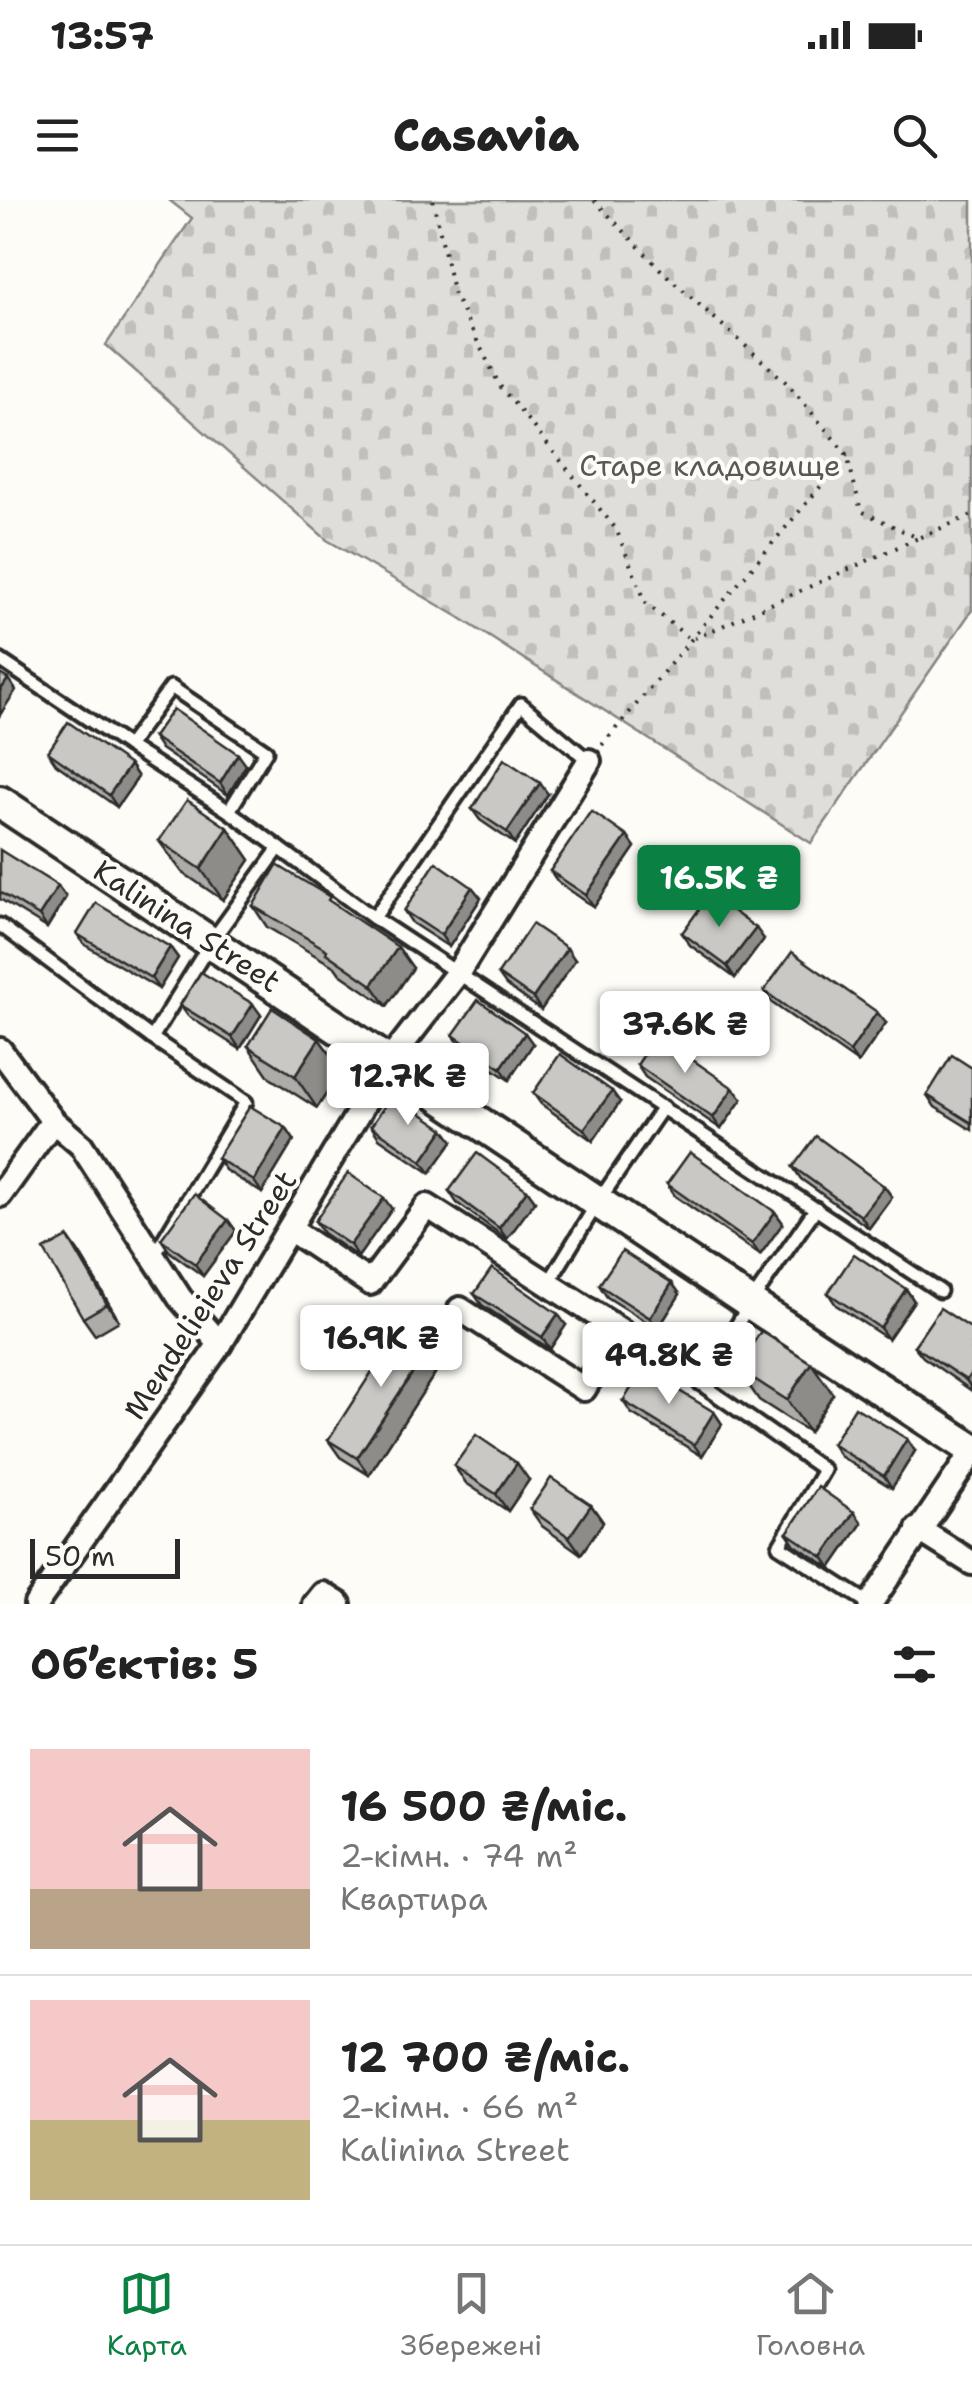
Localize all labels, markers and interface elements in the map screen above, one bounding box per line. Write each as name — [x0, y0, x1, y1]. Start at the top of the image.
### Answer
text: 13:57 — [50, 10, 154, 61]
text: Casavia — [393, 105, 579, 165]
icon: menu — [30, 108, 85, 163]
icon: search — [887, 108, 942, 163]
park label: Старе кладовище — [579, 445, 841, 486]
pin: 16.5K ₴ — [627, 845, 811, 930]
street label: Kalinina Street — [85, 850, 289, 1002]
text: 16.5K ₴ — [659, 856, 779, 899]
pin: 37.6K ₴ — [593, 991, 777, 1076]
text: 37.6K ₴ — [622, 1002, 748, 1045]
pin: 12.7K ₴ — [316, 1043, 500, 1128]
text: 12.7K ₴ — [349, 1054, 467, 1097]
street label: Mendelieieva Street — [114, 1162, 306, 1428]
pin: 16.9K ₴ — [289, 1305, 473, 1390]
text: 16.9K ₴ — [322, 1316, 440, 1359]
pin: 49.8K ₴ — [577, 1322, 761, 1407]
text: 49.8K ₴ — [604, 1333, 734, 1376]
scale bar — [30, 1534, 180, 1578]
text: 50 m — [45, 1537, 115, 1575]
text: Об’єктів: 5 — [30, 1636, 259, 1692]
icon: filters — [887, 1637, 942, 1692]
text: 16 500 ₴/міс. — [340, 1778, 628, 1834]
icon: home — [110, 1789, 230, 1909]
text: 2-кімн. · 74 m² — [340, 1834, 578, 1877]
text: Квартира — [340, 1877, 488, 1920]
text: 12 700 ₴/міс. — [340, 2029, 630, 2085]
icon: home — [110, 2040, 230, 2160]
text: 2-кімн. · 66 m² — [340, 2085, 578, 2128]
text: Kalinina Street — [340, 2128, 570, 2171]
tab: Карта — [107, 2266, 187, 2364]
tab: Збережені — [401, 2266, 542, 2364]
tab: Головна — [756, 2266, 865, 2364]

